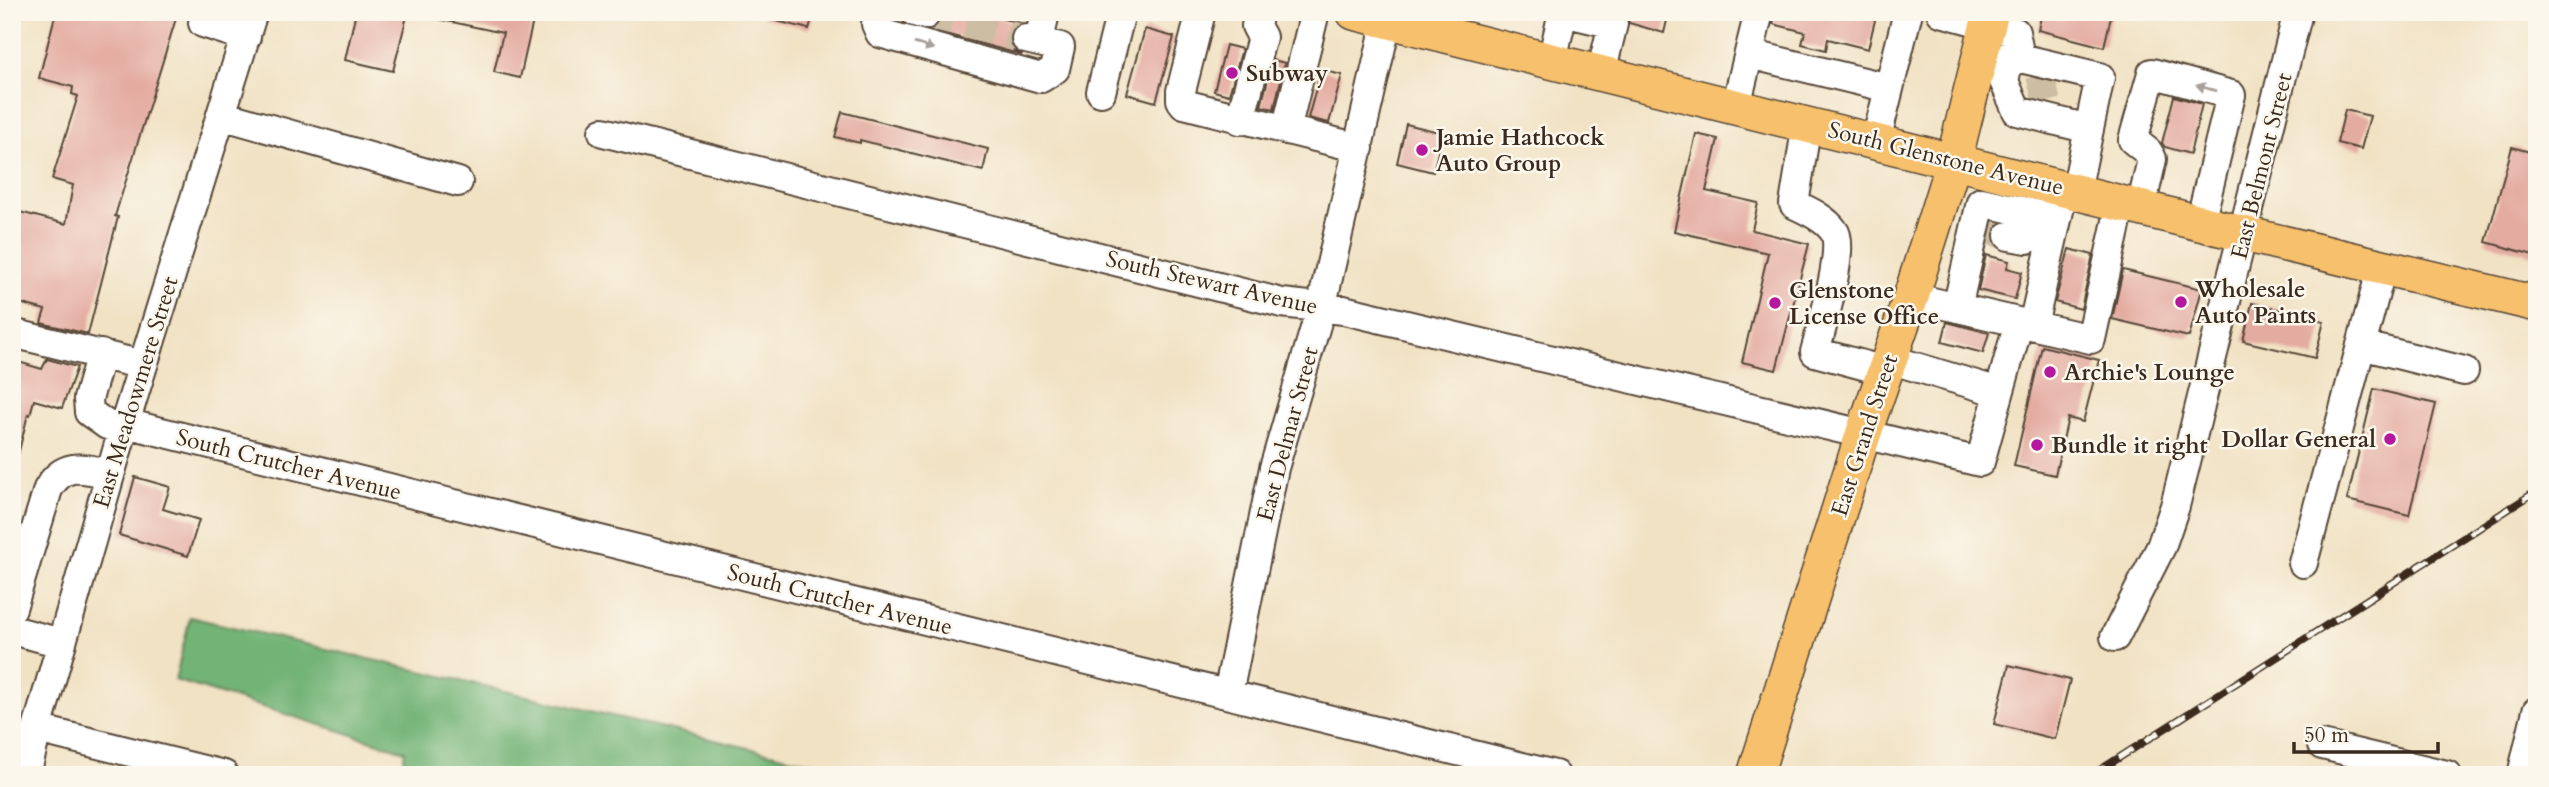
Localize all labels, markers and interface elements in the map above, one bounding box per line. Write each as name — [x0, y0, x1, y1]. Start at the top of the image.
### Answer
one-way arrow — [914, 41, 935, 51]
place label: Subway — [1246, 58, 1328, 89]
marker: Subway — [1224, 65, 1240, 81]
street label: East Belmont Street — [2223, 70, 2300, 263]
one-way arrow — [2195, 82, 2217, 93]
street label: South Glenstone Avenue — [1825, 114, 2067, 203]
place label: Jamie Hathcock Auto Group — [1433, 122, 1605, 179]
marker: Jamie Hathcock Auto Group — [1414, 142, 1430, 158]
street label: South Stewart Avenue — [1103, 243, 1321, 322]
street label: East Meadowmere Street — [85, 273, 185, 512]
place label: Wholesale Auto Paints — [2194, 274, 2316, 331]
place label: Glenstone License Office — [1789, 275, 1939, 332]
marker: Wholesale Auto Paints — [2173, 294, 2189, 310]
marker: Glenstone License Office — [1767, 295, 1783, 311]
street label: East Delmar Street — [1249, 343, 1326, 525]
street label: East Grand Street — [1824, 350, 1905, 520]
place label: Archie's Lounge — [2064, 357, 2235, 388]
marker: Archie's Lounge — [2042, 364, 2058, 380]
street label: South Crutcher Avenue — [173, 421, 405, 507]
place label: Dollar General — [2221, 424, 2376, 455]
place label: Bundle it right — [2051, 430, 2208, 461]
marker: Dollar General — [2382, 431, 2398, 447]
marker: Bundle it right — [2029, 437, 2045, 453]
street label: South Crutcher Avenue — [724, 556, 956, 642]
scale bar — [2294, 710, 2437, 754]
text: 50 m — [2304, 721, 2349, 750]

